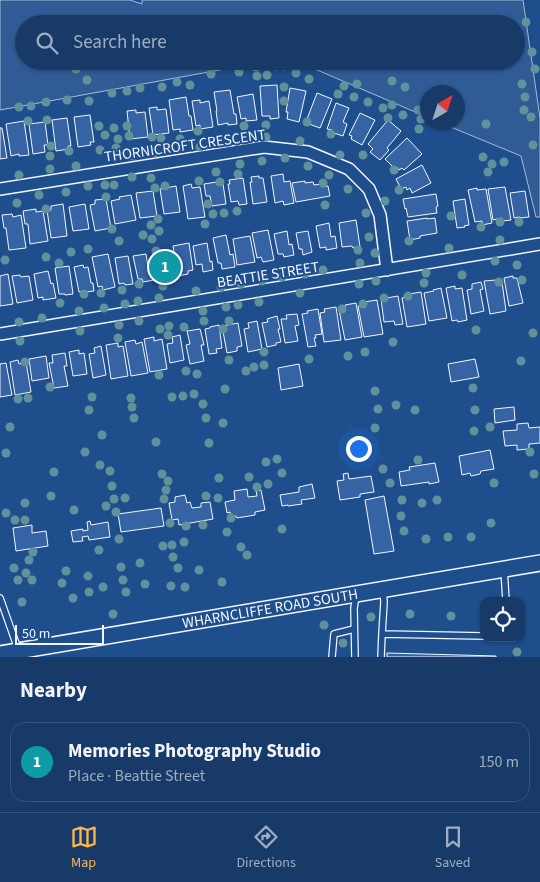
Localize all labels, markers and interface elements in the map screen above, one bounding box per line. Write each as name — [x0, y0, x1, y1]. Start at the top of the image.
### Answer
search box — [15, 15, 525, 70]
icon: search — [33, 29, 61, 57]
text: Search here — [73, 29, 167, 56]
north arrow — [420, 85, 465, 130]
street label: THORNICROFT CRESCENT — [103, 124, 267, 168]
pin: 1 — [149, 248, 181, 286]
street label: BEATTIE STREET — [215, 257, 321, 293]
your location — [346, 436, 372, 462]
street label: WHARNCLIFFE ROAD SOUTH — [181, 583, 360, 634]
map controls — [480, 597, 525, 642]
button: locate — [480, 597, 525, 642]
scale bar — [15, 622, 104, 645]
text: 50 m — [22, 624, 50, 644]
text: Nearby — [20, 675, 87, 705]
text: Memories Photography Studio — [68, 738, 321, 765]
text: 1 — [33, 751, 41, 773]
text: 150 m — [479, 751, 519, 773]
text: Place · Beattie Street — [68, 765, 205, 787]
tab: Map — [70, 823, 98, 873]
tab: Directions — [237, 823, 296, 873]
tab: Saved — [435, 823, 470, 873]

